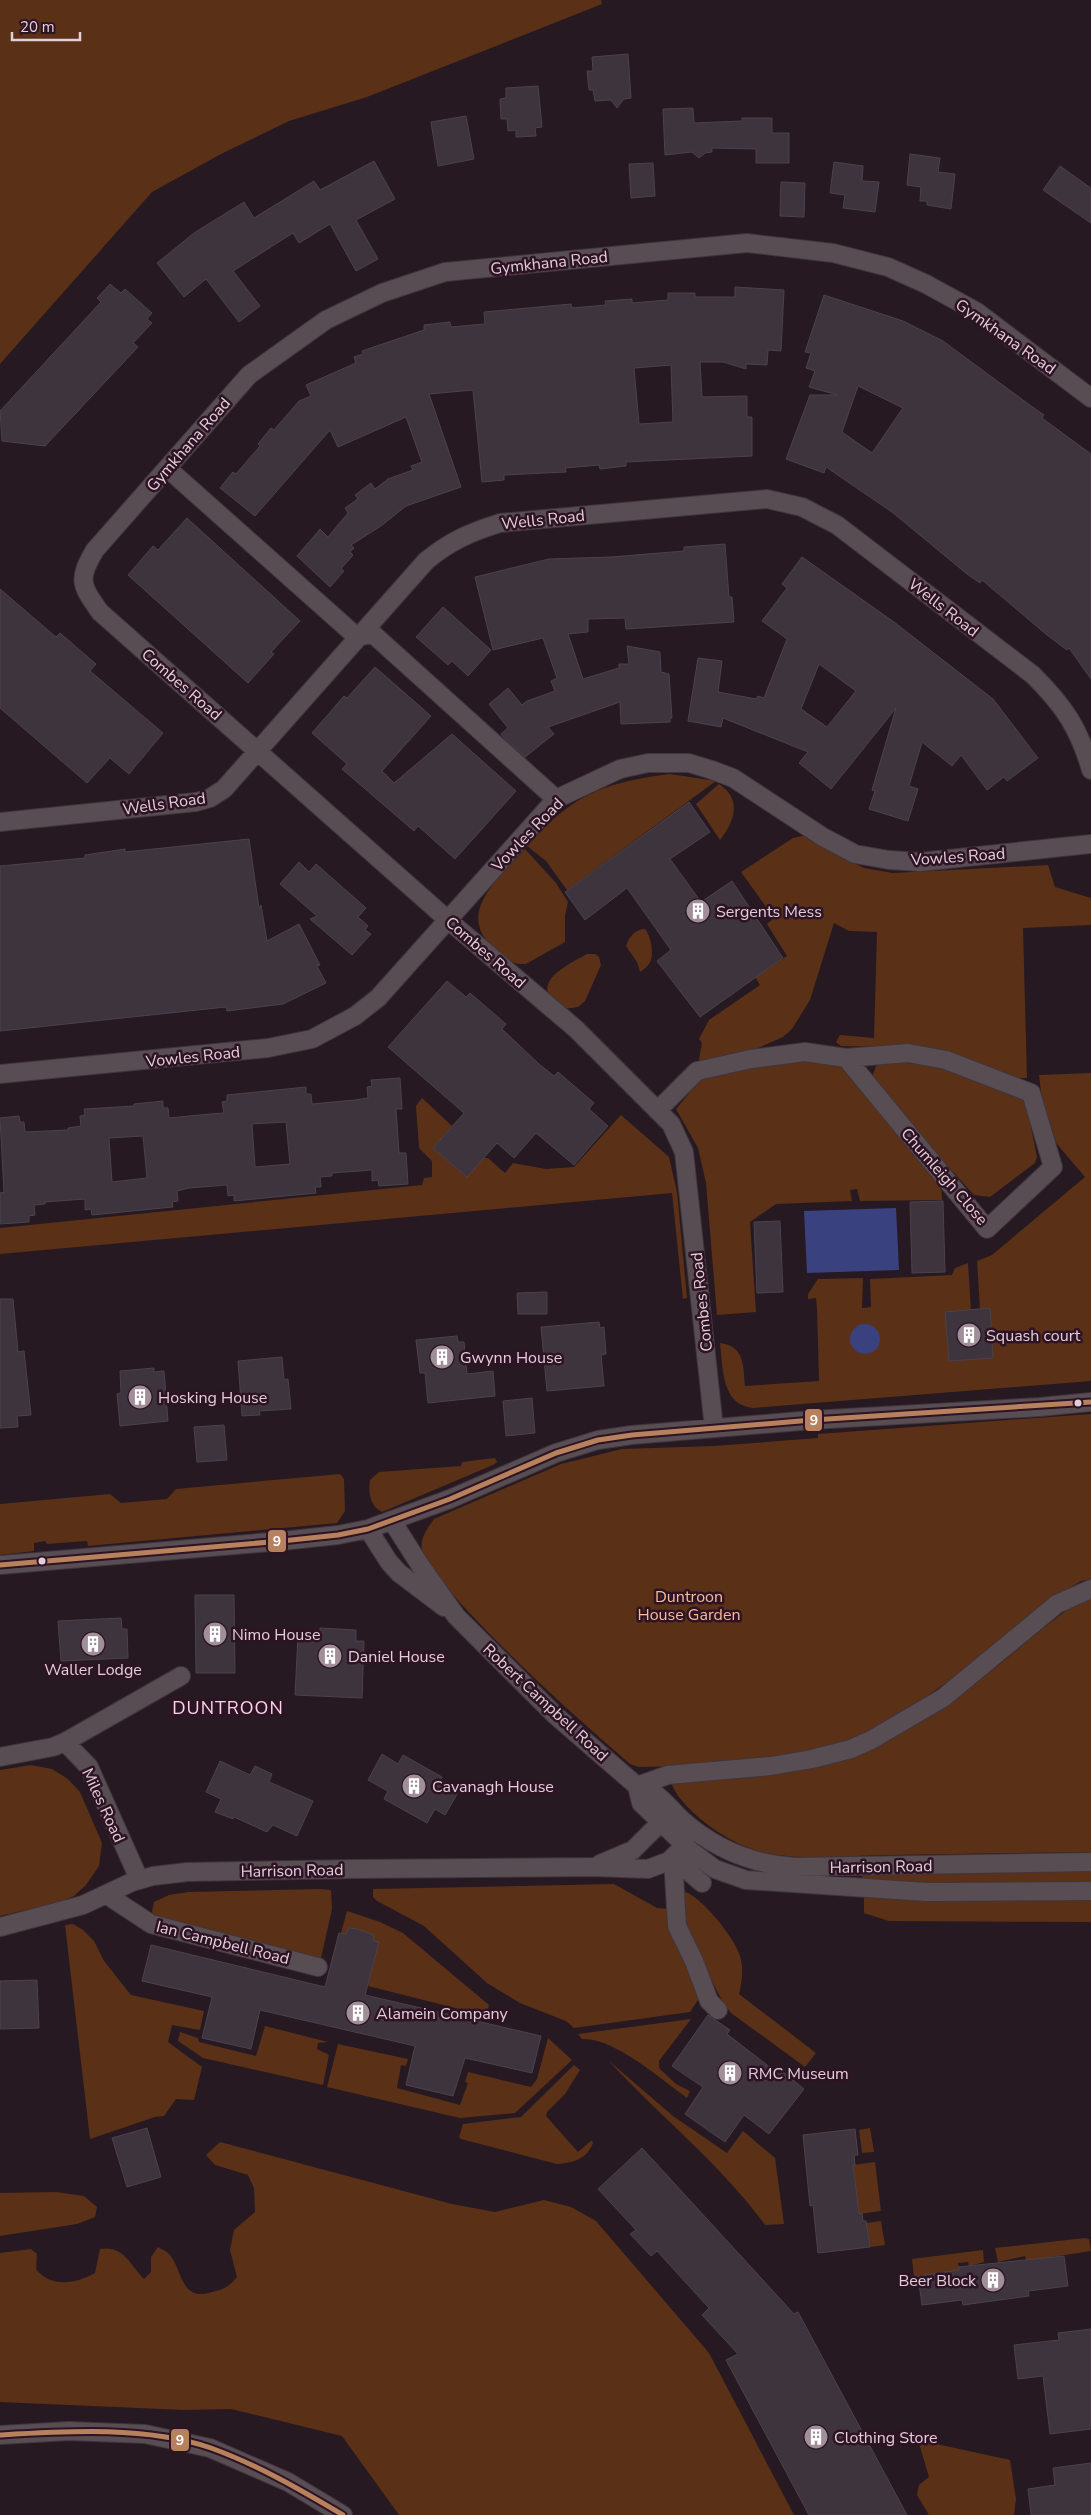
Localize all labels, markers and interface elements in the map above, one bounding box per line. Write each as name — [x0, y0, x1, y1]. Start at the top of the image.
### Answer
scale bar — [12, 10, 80, 42]
text: 20 m — [20, 17, 55, 37]
street label: Gymkhana Road — [489, 246, 609, 280]
street label: Gymkhana Road — [951, 294, 1060, 380]
street label: Gymkhana Road — [142, 393, 236, 496]
street label: Wells Road — [500, 505, 586, 535]
street label: Wells Road — [904, 573, 983, 642]
street label: Combes Road — [137, 644, 226, 726]
street label: Wells Road — [121, 787, 207, 821]
street label: Vowles Road — [486, 793, 568, 877]
street label: Vowles Road — [909, 843, 1006, 871]
building icon: Sergents Mess — [685, 898, 711, 924]
place label: Sergents Mess — [716, 901, 822, 923]
street label: Combes Road — [441, 912, 530, 994]
street label: Vowles Road — [144, 1041, 241, 1073]
street label: Chumleigh Close — [896, 1123, 993, 1230]
street label: Combes Road — [686, 1251, 718, 1353]
building icon: Squash court — [956, 1322, 982, 1348]
place label: Squash court — [986, 1325, 1081, 1347]
building icon: Gwynn House — [429, 1344, 455, 1370]
place label: Gwynn House — [460, 1347, 562, 1369]
building icon: Hosking House — [127, 1384, 153, 1410]
place label: Hosking House — [158, 1387, 267, 1409]
unlabelled marker — [1073, 1398, 1083, 1408]
line badge: 9 — [804, 1408, 823, 1432]
text: 9 — [810, 1411, 818, 1430]
line badge: 9 — [267, 1529, 287, 1553]
text: 9 — [273, 1532, 281, 1551]
unlabelled marker — [37, 1556, 47, 1566]
park label: Duntroon House Garden — [637, 1586, 741, 1626]
building icon: Nimo House — [202, 1621, 228, 1647]
place label: Nimo House — [232, 1624, 321, 1646]
building icon: Waller Lodge — [80, 1631, 106, 1657]
street label: Robert Campbell Road — [478, 1639, 613, 1767]
building icon: Daniel House — [317, 1643, 343, 1669]
place label: Daniel House — [348, 1646, 445, 1668]
place label: Waller Lodge — [44, 1659, 142, 1681]
district label: DUNTROON — [172, 1696, 284, 1720]
street label: Miles Road — [76, 1765, 130, 1846]
building icon: Cavanagh House — [401, 1773, 427, 1799]
place label: Cavanagh House — [432, 1776, 554, 1798]
street label: Harrison Road — [829, 1855, 933, 1879]
street label: Harrison Road — [240, 1859, 344, 1883]
street label: Ian Campbell Road — [154, 1916, 292, 1970]
building icon: Alamein Company — [345, 2000, 371, 2026]
place label: Alamein Company — [376, 2003, 509, 2025]
building icon: RMC Museum — [717, 2060, 743, 2086]
place label: RMC Museum — [748, 2063, 849, 2085]
building icon: Beer Block — [980, 2267, 1006, 2293]
place label: Beer Block — [899, 2270, 977, 2292]
building icon: Clothing Store — [803, 2424, 829, 2450]
place label: Clothing Store — [834, 2427, 938, 2449]
line badge: 9 — [170, 2428, 190, 2452]
text: 9 — [176, 2431, 184, 2450]

